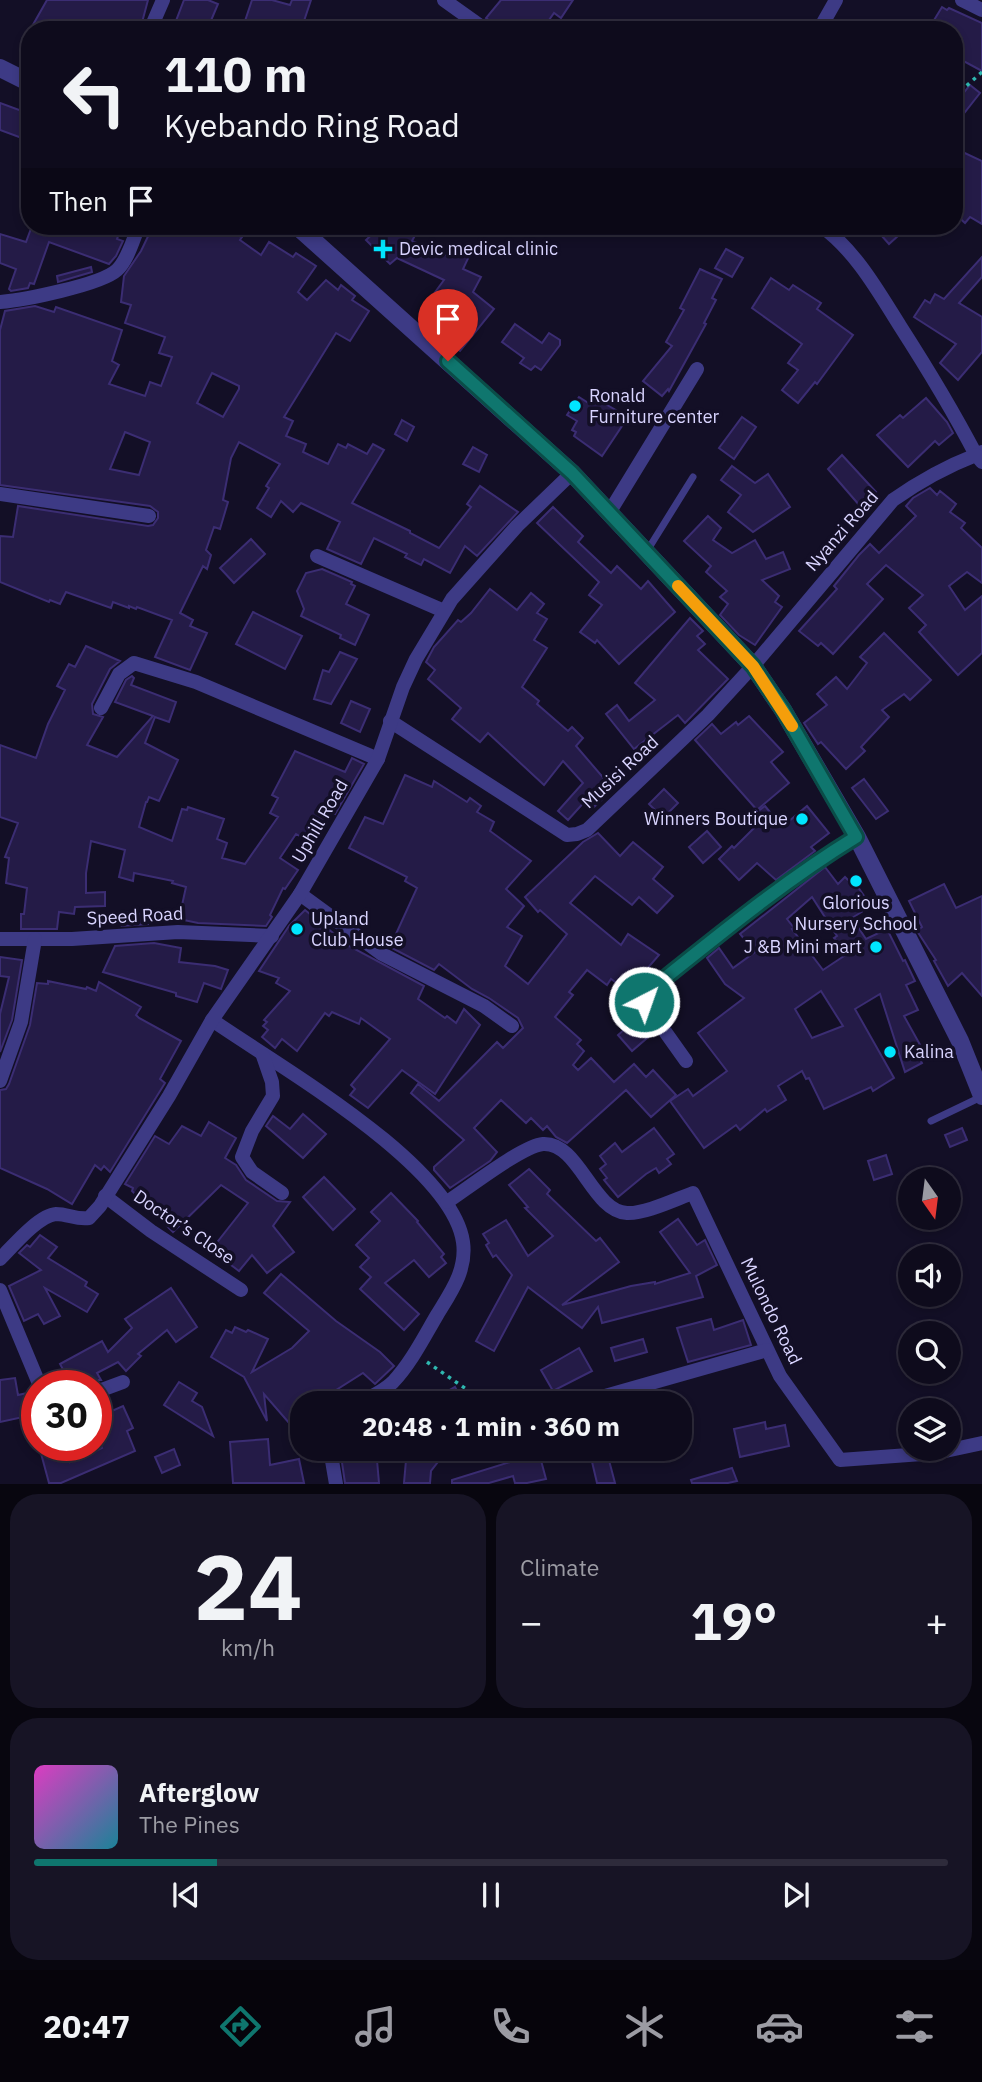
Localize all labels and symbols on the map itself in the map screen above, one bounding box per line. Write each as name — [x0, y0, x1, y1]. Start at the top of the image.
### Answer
place label: Devic medical clinic — [399, 237, 558, 260]
marker: Devic medical clinic — [373, 239, 393, 259]
pin — [418, 289, 478, 361]
place label: Ronald Furniture center — [589, 384, 720, 428]
marker: Ronald Furniture center — [567, 398, 583, 414]
street label: Nyanzi Road — [800, 485, 883, 576]
street label: Musisi Road — [576, 730, 663, 813]
street label: Uphill Road — [286, 775, 353, 867]
place label: Winners Boutique — [644, 807, 788, 830]
marker: Winners Boutique — [794, 811, 810, 827]
marker: Glorious Nursery School — [848, 873, 864, 889]
place label: Glorious Nursery School — [794, 891, 918, 935]
street label: Speed Road — [86, 901, 184, 930]
place label: Upland Club House — [311, 907, 404, 951]
marker: Upland Club House — [289, 921, 305, 937]
place label: J &B Mini mart — [744, 935, 862, 958]
marker: J &B Mini mart — [868, 939, 884, 955]
position arrow — [607, 965, 681, 1039]
place label: Kalina — [904, 1040, 954, 1063]
marker: Kalina — [882, 1044, 898, 1060]
north arrow — [898, 1167, 961, 1230]
street label: Doctor’s Close — [129, 1184, 239, 1269]
street label: Mulondo Road — [736, 1254, 807, 1368]
speed limit sign: 30 — [21, 1370, 112, 1461]

